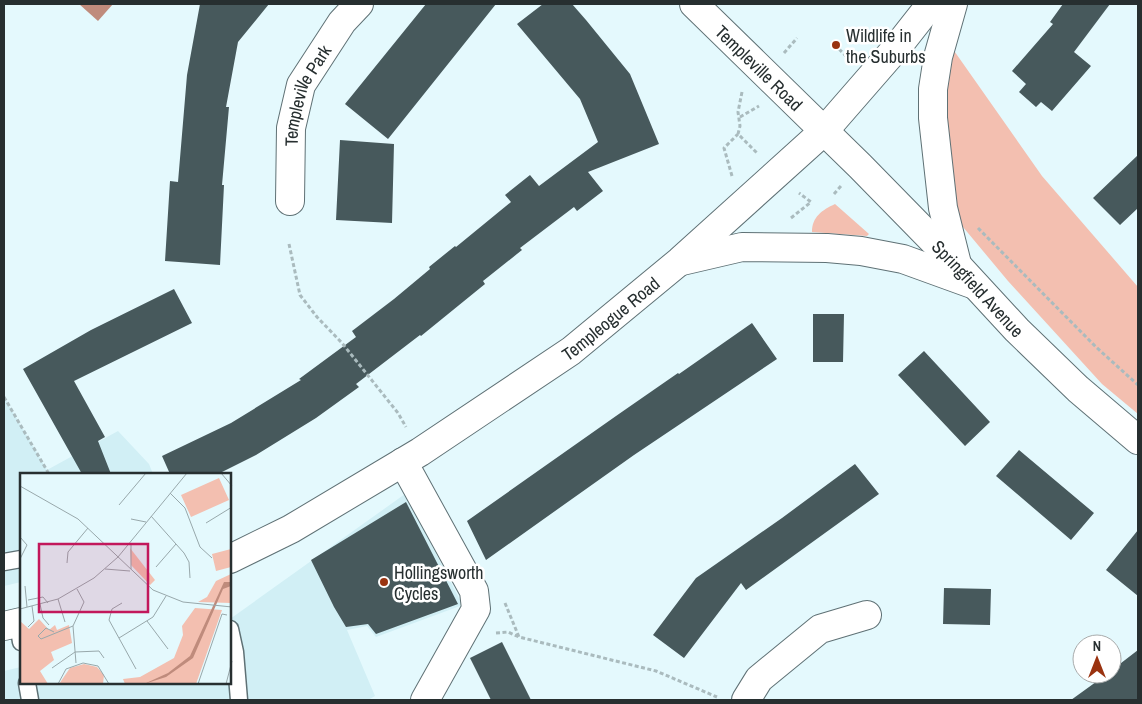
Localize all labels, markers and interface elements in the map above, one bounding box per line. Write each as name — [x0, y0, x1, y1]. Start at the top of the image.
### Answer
street label: Templeville Road — [710, 19, 808, 116]
place label: Wildlife in the Suburbs — [846, 23, 926, 69]
street label: Templeville Park — [278, 39, 337, 146]
marker: Wildlife in the Suburbs — [830, 39, 842, 51]
street label: Springfield Avenue — [926, 234, 1030, 343]
street label: Templeogue Road — [557, 271, 665, 366]
inset map — [20, 473, 231, 684]
place label: Hollingsworth Cycles — [394, 560, 483, 606]
marker: Hollingsworth Cycles — [378, 576, 390, 588]
north arrow — [1072, 634, 1122, 684]
text: N — [1093, 637, 1101, 655]

